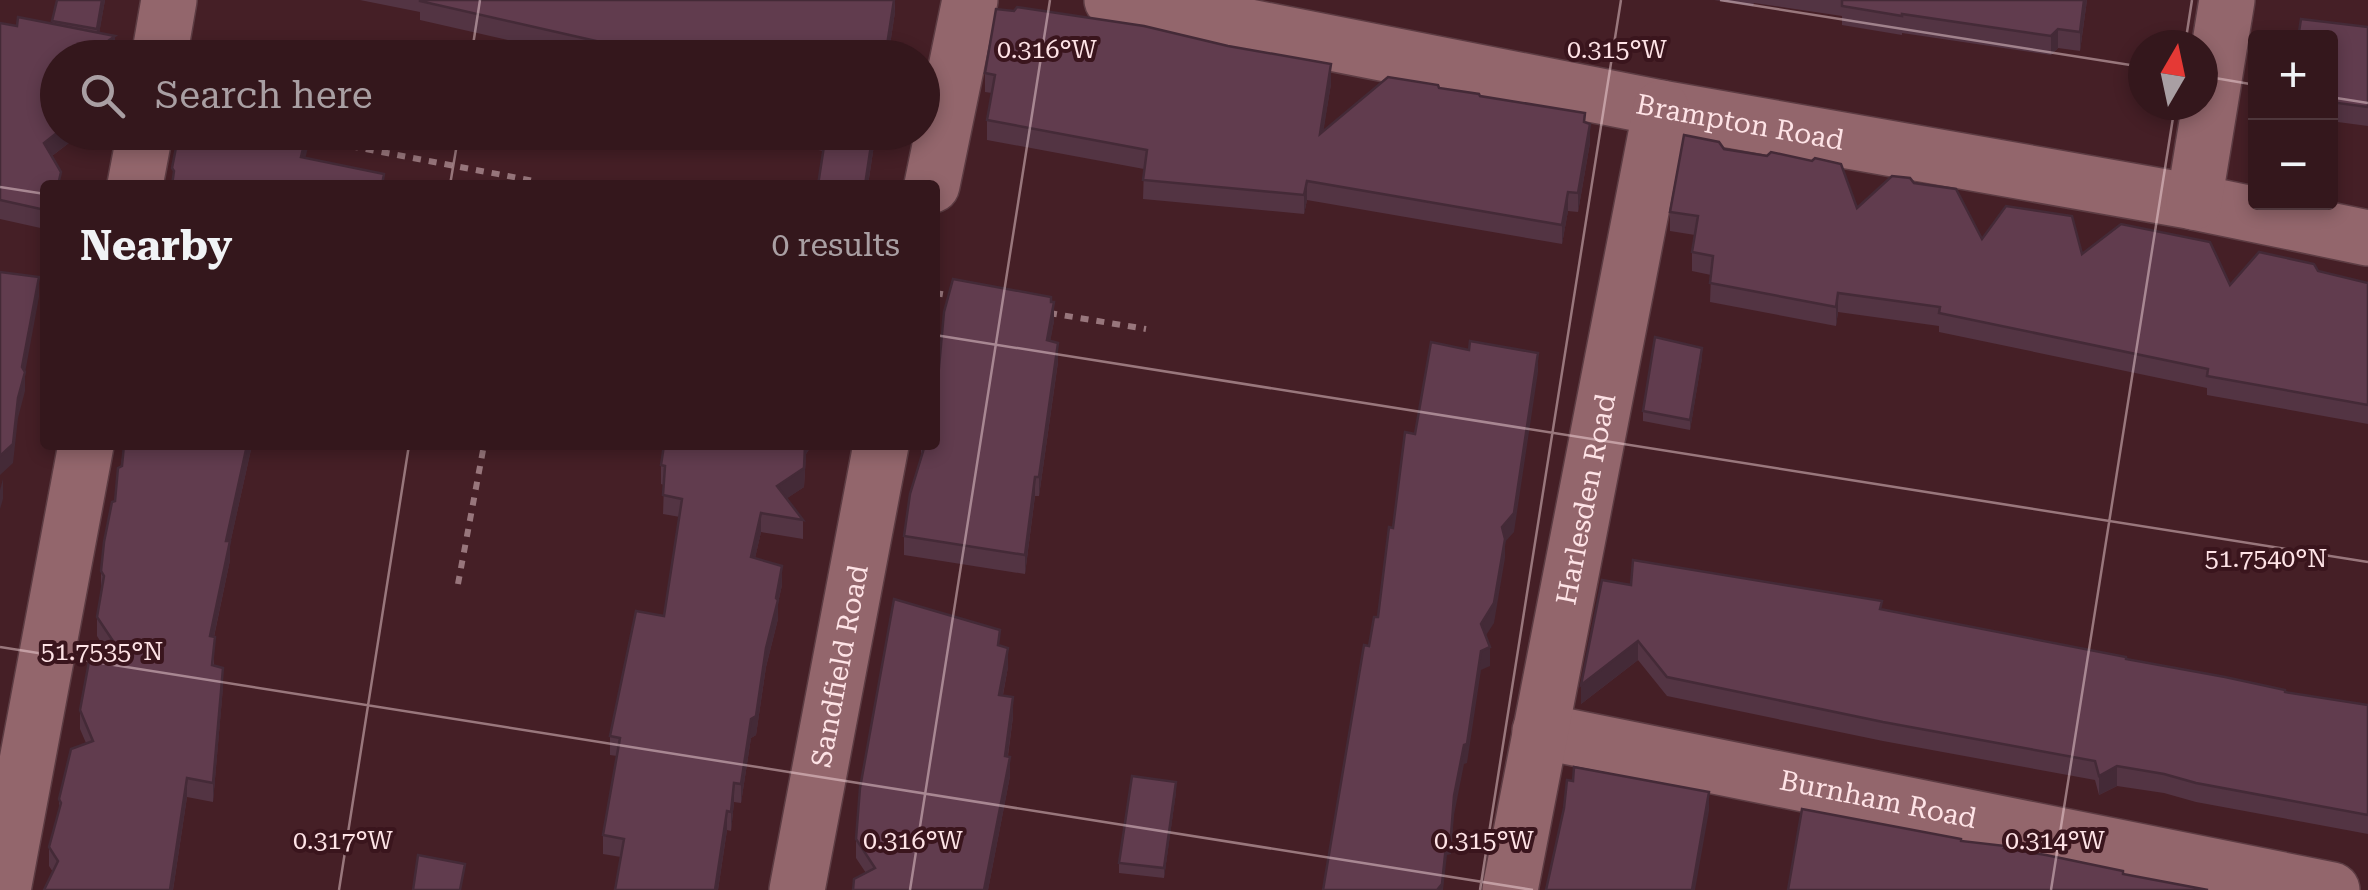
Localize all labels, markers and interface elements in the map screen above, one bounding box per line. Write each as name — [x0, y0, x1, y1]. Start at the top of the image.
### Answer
north arrow — [2128, 30, 2218, 120]
map controls — [2248, 30, 2338, 210]
button: + — [2248, 30, 2338, 120]
text: 0.316°W — [997, 35, 1098, 64]
text: 0.315°W — [1567, 35, 1668, 64]
search box — [40, 40, 940, 150]
icon: search — [75, 68, 130, 123]
text: Search here — [155, 73, 373, 117]
street label: Brampton Road — [1634, 87, 1847, 157]
button: − — [2248, 120, 2338, 210]
text: Nearby — [80, 221, 232, 270]
text: 0 results — [772, 226, 900, 264]
street label: Harlesden Road — [1549, 391, 1622, 608]
text: 51.7540°N — [2205, 544, 2327, 573]
street label: Sandfield Road — [804, 562, 875, 770]
text: 51.7535°N — [41, 637, 163, 666]
street label: Burnham Road — [1777, 763, 1980, 835]
text: 0.317°W — [293, 826, 394, 855]
text: 0.316°W — [863, 826, 964, 855]
text: 0.315°W — [1434, 826, 1535, 855]
text: 0.314°W — [2005, 826, 2106, 855]

